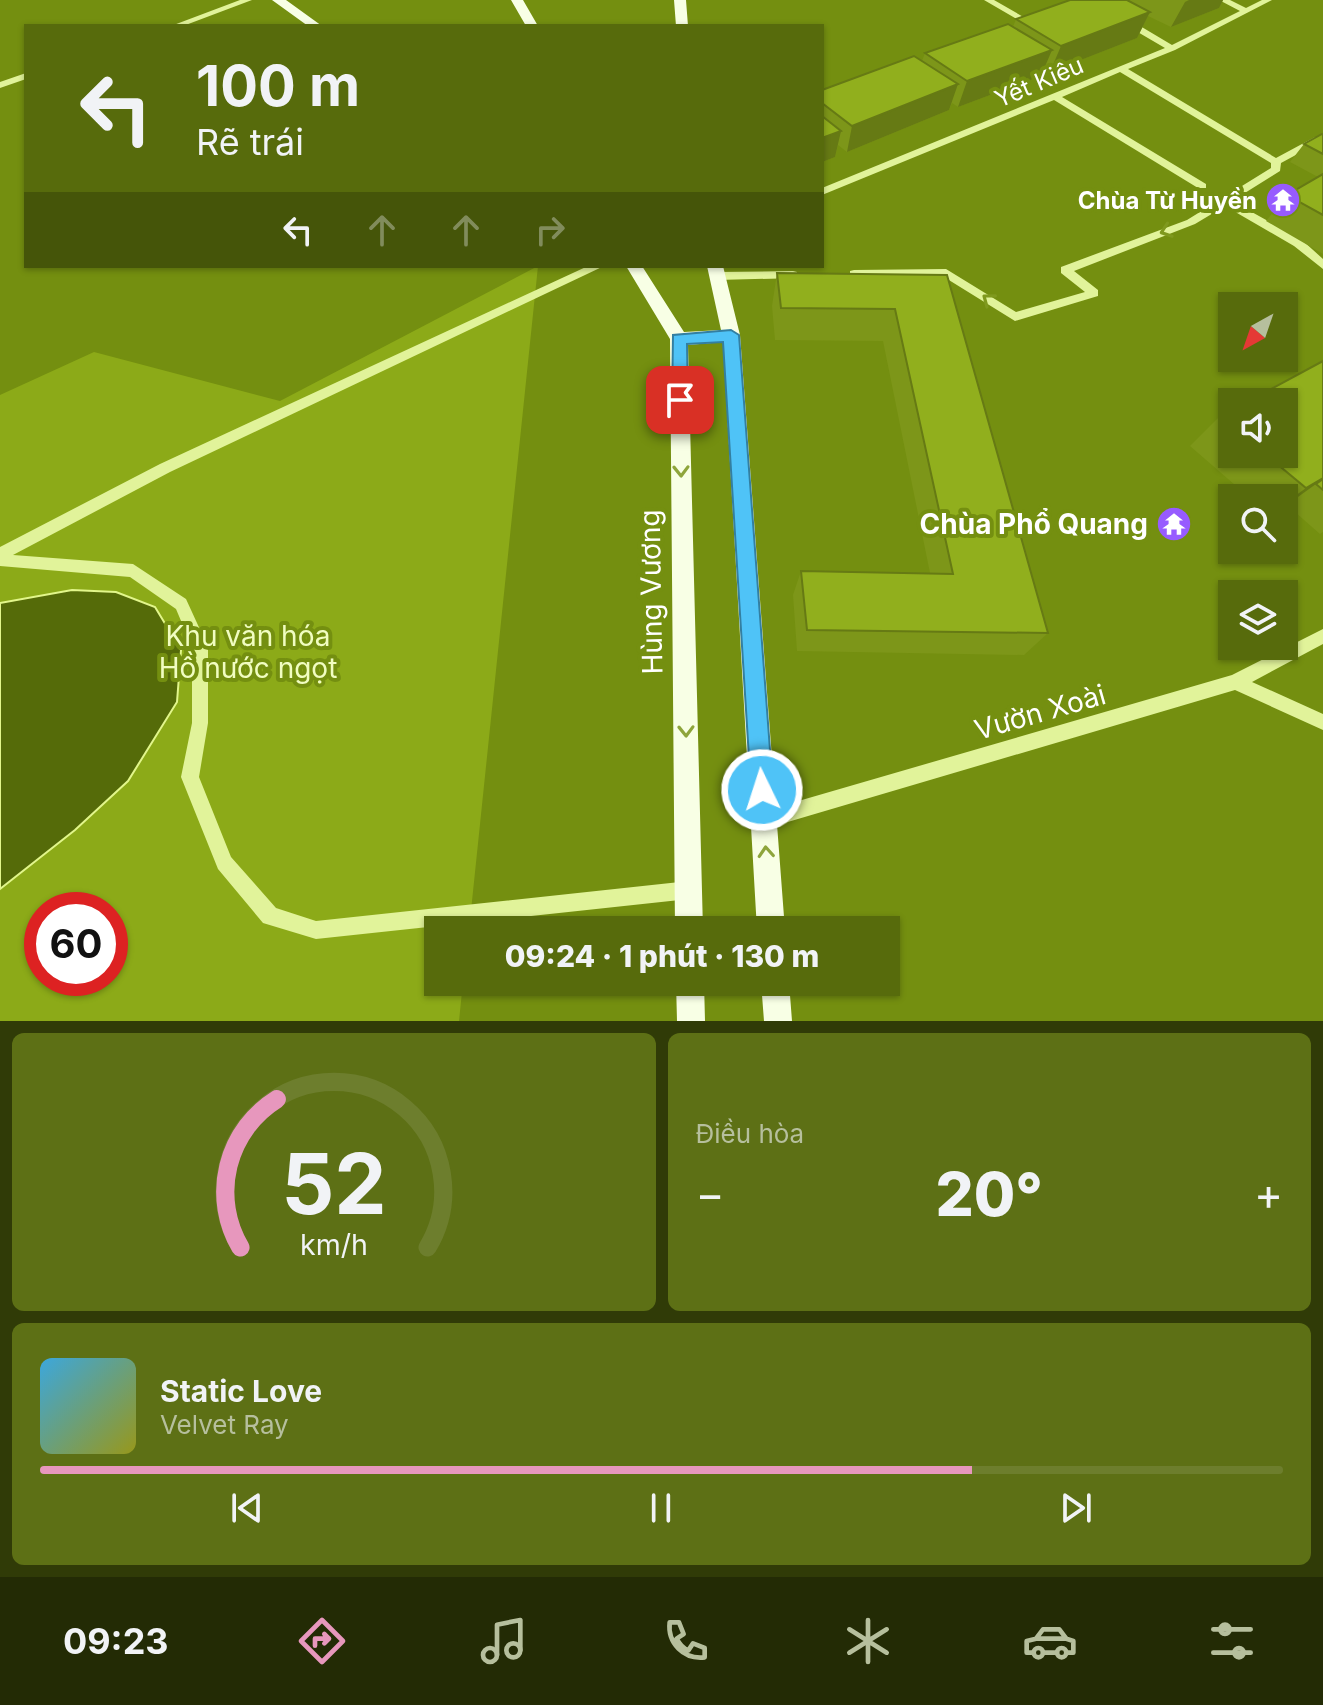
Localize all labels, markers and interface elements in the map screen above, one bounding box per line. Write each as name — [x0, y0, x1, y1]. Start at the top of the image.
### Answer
street label: Yết Kiêu — [990, 50, 1088, 114]
text: 100 m — [196, 52, 360, 120]
icon: left — [64, 56, 168, 160]
text: Rẽ trái — [196, 120, 304, 164]
temple icon: Chùa Từ Huyền — [1264, 181, 1302, 219]
place label: Chùa Từ Huyền — [1078, 186, 1257, 215]
icon: left — [276, 208, 320, 252]
icon: ahead — [360, 208, 404, 252]
icon: ahead — [444, 208, 488, 252]
icon: right — [528, 208, 572, 252]
one-way arrow — [1160, 221, 1174, 237]
north arrow — [1218, 292, 1298, 372]
map controls — [1218, 292, 1298, 660]
one-way arrow — [982, 294, 997, 308]
pin — [646, 366, 714, 434]
icon: arrive — [658, 378, 702, 422]
button: sound — [1218, 388, 1298, 468]
one-way arrow — [672, 465, 690, 478]
button: search — [1218, 484, 1298, 564]
temple icon: Chùa Phổ Quang — [1155, 505, 1193, 543]
place label: Chùa Phổ Quang — [920, 507, 1148, 541]
street label: Hùng Vương — [633, 509, 669, 675]
button: layers — [1218, 580, 1298, 660]
park label: Khu văn hóa Hồ nước ngọt — [159, 619, 337, 685]
street label: Vườn Xoài — [971, 677, 1109, 747]
one-way arrow — [677, 725, 695, 738]
position arrow — [720, 748, 804, 832]
one-way arrow — [758, 845, 775, 858]
speed limit sign: 60 — [24, 892, 128, 996]
text: 09:24 · 1 phút · 130 m — [505, 938, 819, 974]
text: Điều hòa — [696, 1118, 804, 1149]
text: 52 — [281, 1133, 387, 1234]
text: 20° — [936, 1158, 1043, 1230]
text: − — [696, 1167, 725, 1221]
text: + — [1254, 1167, 1283, 1221]
text: km/h — [300, 1227, 368, 1262]
text: Static Love — [160, 1373, 322, 1409]
text: Velvet Ray — [160, 1409, 289, 1440]
icon: previous — [225, 1486, 269, 1530]
icon: pause — [639, 1486, 683, 1530]
icon: next — [1054, 1486, 1098, 1530]
icon: directions — [294, 1613, 350, 1669]
icon: music — [476, 1613, 532, 1669]
icon: phone — [658, 1613, 714, 1669]
icon: climate — [840, 1613, 896, 1669]
icon: car — [1022, 1613, 1078, 1669]
icon: filters — [1204, 1613, 1260, 1669]
text: 09:23 — [63, 1619, 169, 1663]

